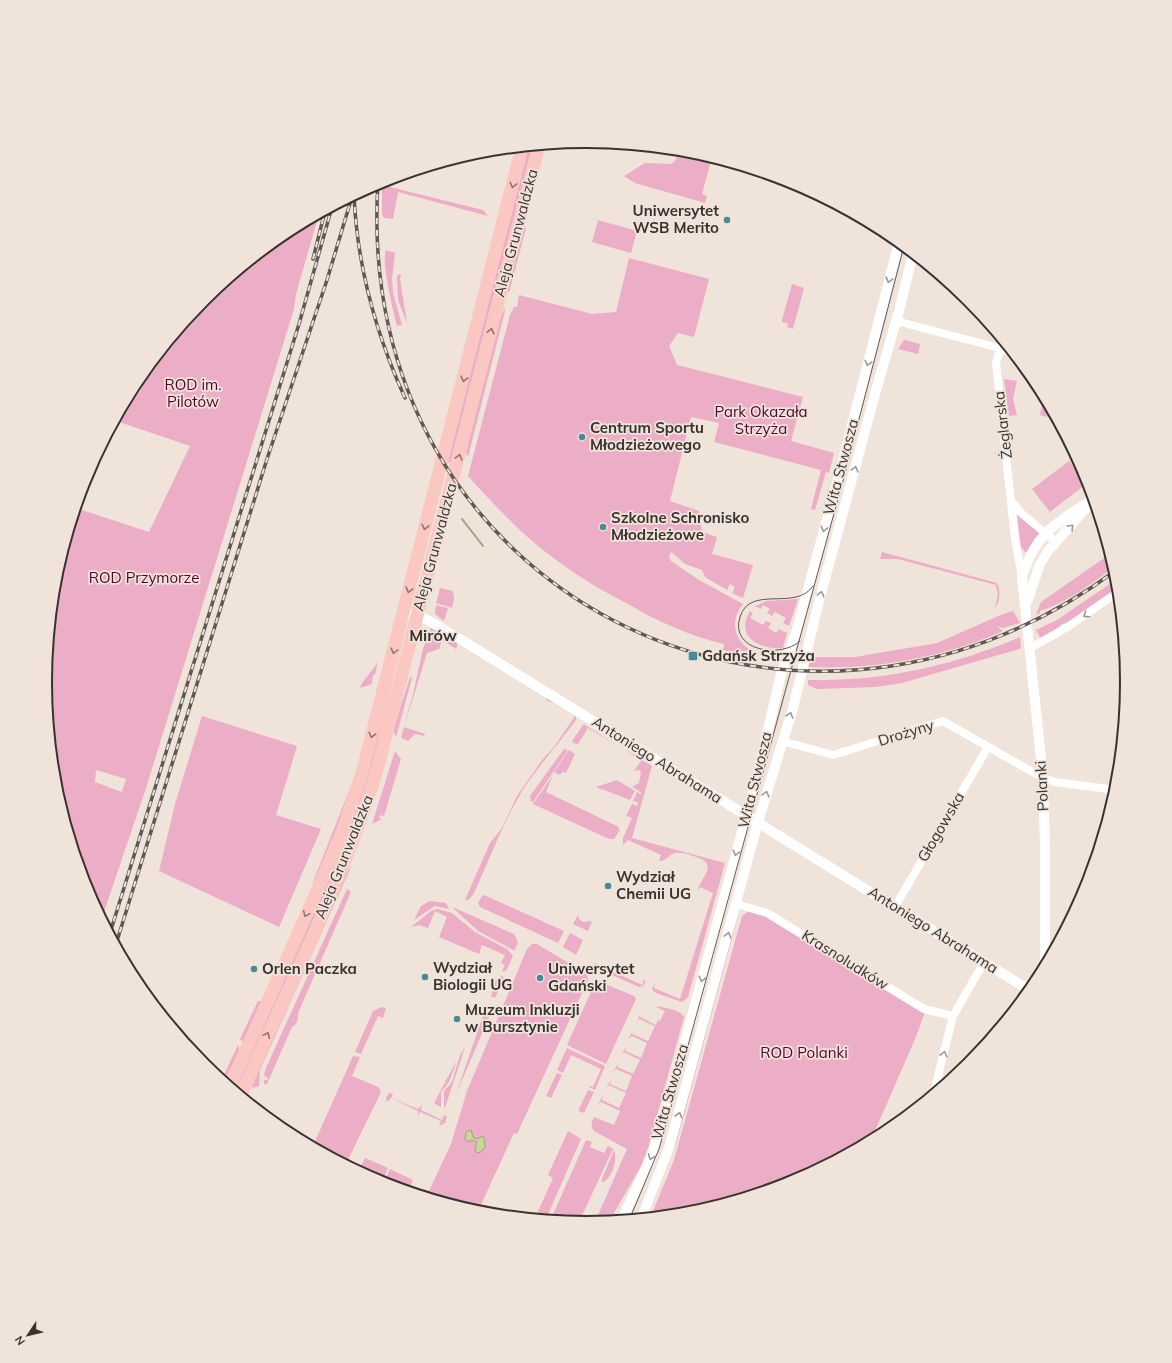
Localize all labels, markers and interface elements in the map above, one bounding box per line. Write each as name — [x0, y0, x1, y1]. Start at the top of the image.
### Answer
street label: Aleja Grunwaldzka — [489, 167, 542, 299]
one-way arrow — [509, 181, 518, 188]
place label: Uniwersytet WSB Merito — [633, 201, 719, 237]
marker: Uniwersytet WSB Merito — [722, 215, 732, 225]
one-way arrow — [885, 276, 894, 283]
one-way arrow — [486, 327, 495, 334]
one-way arrow — [864, 359, 873, 366]
park label: ROD im. Pilotów — [164, 375, 222, 411]
one-way arrow — [460, 375, 469, 382]
street label: Żeglarska — [989, 390, 1016, 460]
park label: Park Okazała Strzyża — [715, 402, 808, 438]
street label: Wita Stwosza — [819, 417, 862, 517]
place label: Centrum Sportu Młodzieżowego — [590, 418, 704, 454]
marker: Centrum Sportu Młodzieżowego — [577, 432, 587, 442]
one-way arrow — [454, 453, 463, 460]
one-way arrow — [850, 466, 859, 473]
street label: Aleja Grunwaldzka — [408, 481, 461, 613]
place label: Szkolne Schronisko Młodzieżowe — [611, 508, 749, 544]
marker: Szkolne Schronisko Młodzieżowe — [598, 522, 608, 532]
one-way arrow — [422, 524, 430, 530]
one-way arrow — [1066, 524, 1074, 532]
one-way arrow — [820, 525, 829, 532]
park label: ROD Przymorze — [89, 568, 199, 587]
one-way arrow — [406, 587, 414, 594]
one-way arrow — [816, 591, 825, 598]
one-way arrow — [1083, 610, 1090, 617]
district label: Mirów — [409, 625, 457, 645]
place label: Gdańsk Strzyża — [702, 646, 815, 665]
one-way arrow — [390, 647, 398, 654]
marker: Gdańsk Strzyża — [687, 650, 699, 662]
street label: Antoniego Abrahama — [589, 712, 726, 807]
one-way arrow — [786, 712, 794, 719]
street label: Drożyny — [876, 715, 936, 750]
street label: Wita Stwosza — [733, 730, 776, 830]
one-way arrow — [368, 731, 377, 738]
street label: Polanki — [1031, 760, 1052, 812]
street label: Głogowska — [913, 788, 968, 865]
one-way arrow — [761, 791, 770, 798]
street label: Aleja Grunwaldzka — [310, 792, 377, 922]
one-way arrow — [732, 849, 741, 856]
place label: Wydział Chemii UG — [616, 867, 691, 903]
marker: Wydział Chemii UG — [603, 881, 613, 891]
street label: Antoniego Abrahama — [865, 882, 1002, 977]
one-way arrow — [303, 911, 311, 918]
street label: Krasnoludków — [798, 925, 892, 994]
one-way arrow — [723, 932, 732, 939]
place label: Wydział Biologii UG — [433, 958, 512, 994]
place label: Orlen Paczka — [262, 959, 357, 978]
place label: Uniwersytet Gdański — [548, 959, 635, 995]
marker: Orlen Paczka — [249, 964, 259, 974]
marker: Wydział Biologii UG — [420, 972, 430, 982]
marker: Uniwersytet Gdański — [535, 973, 545, 983]
one-way arrow — [698, 975, 707, 982]
place label: Muzeum Inkluzji w Bursztynie — [465, 1000, 580, 1036]
marker: Muzeum Inkluzji w Bursztynie — [452, 1014, 462, 1024]
one-way arrow — [263, 1032, 271, 1039]
street label: Wita Stwosza — [647, 1042, 692, 1142]
park label: ROD Polanki — [760, 1043, 848, 1062]
one-way arrow — [939, 1051, 947, 1058]
one-way arrow — [674, 1111, 683, 1118]
one-way arrow — [647, 1154, 655, 1161]
north arrow — [8, 1315, 48, 1355]
text: N — [12, 1333, 28, 1348]

